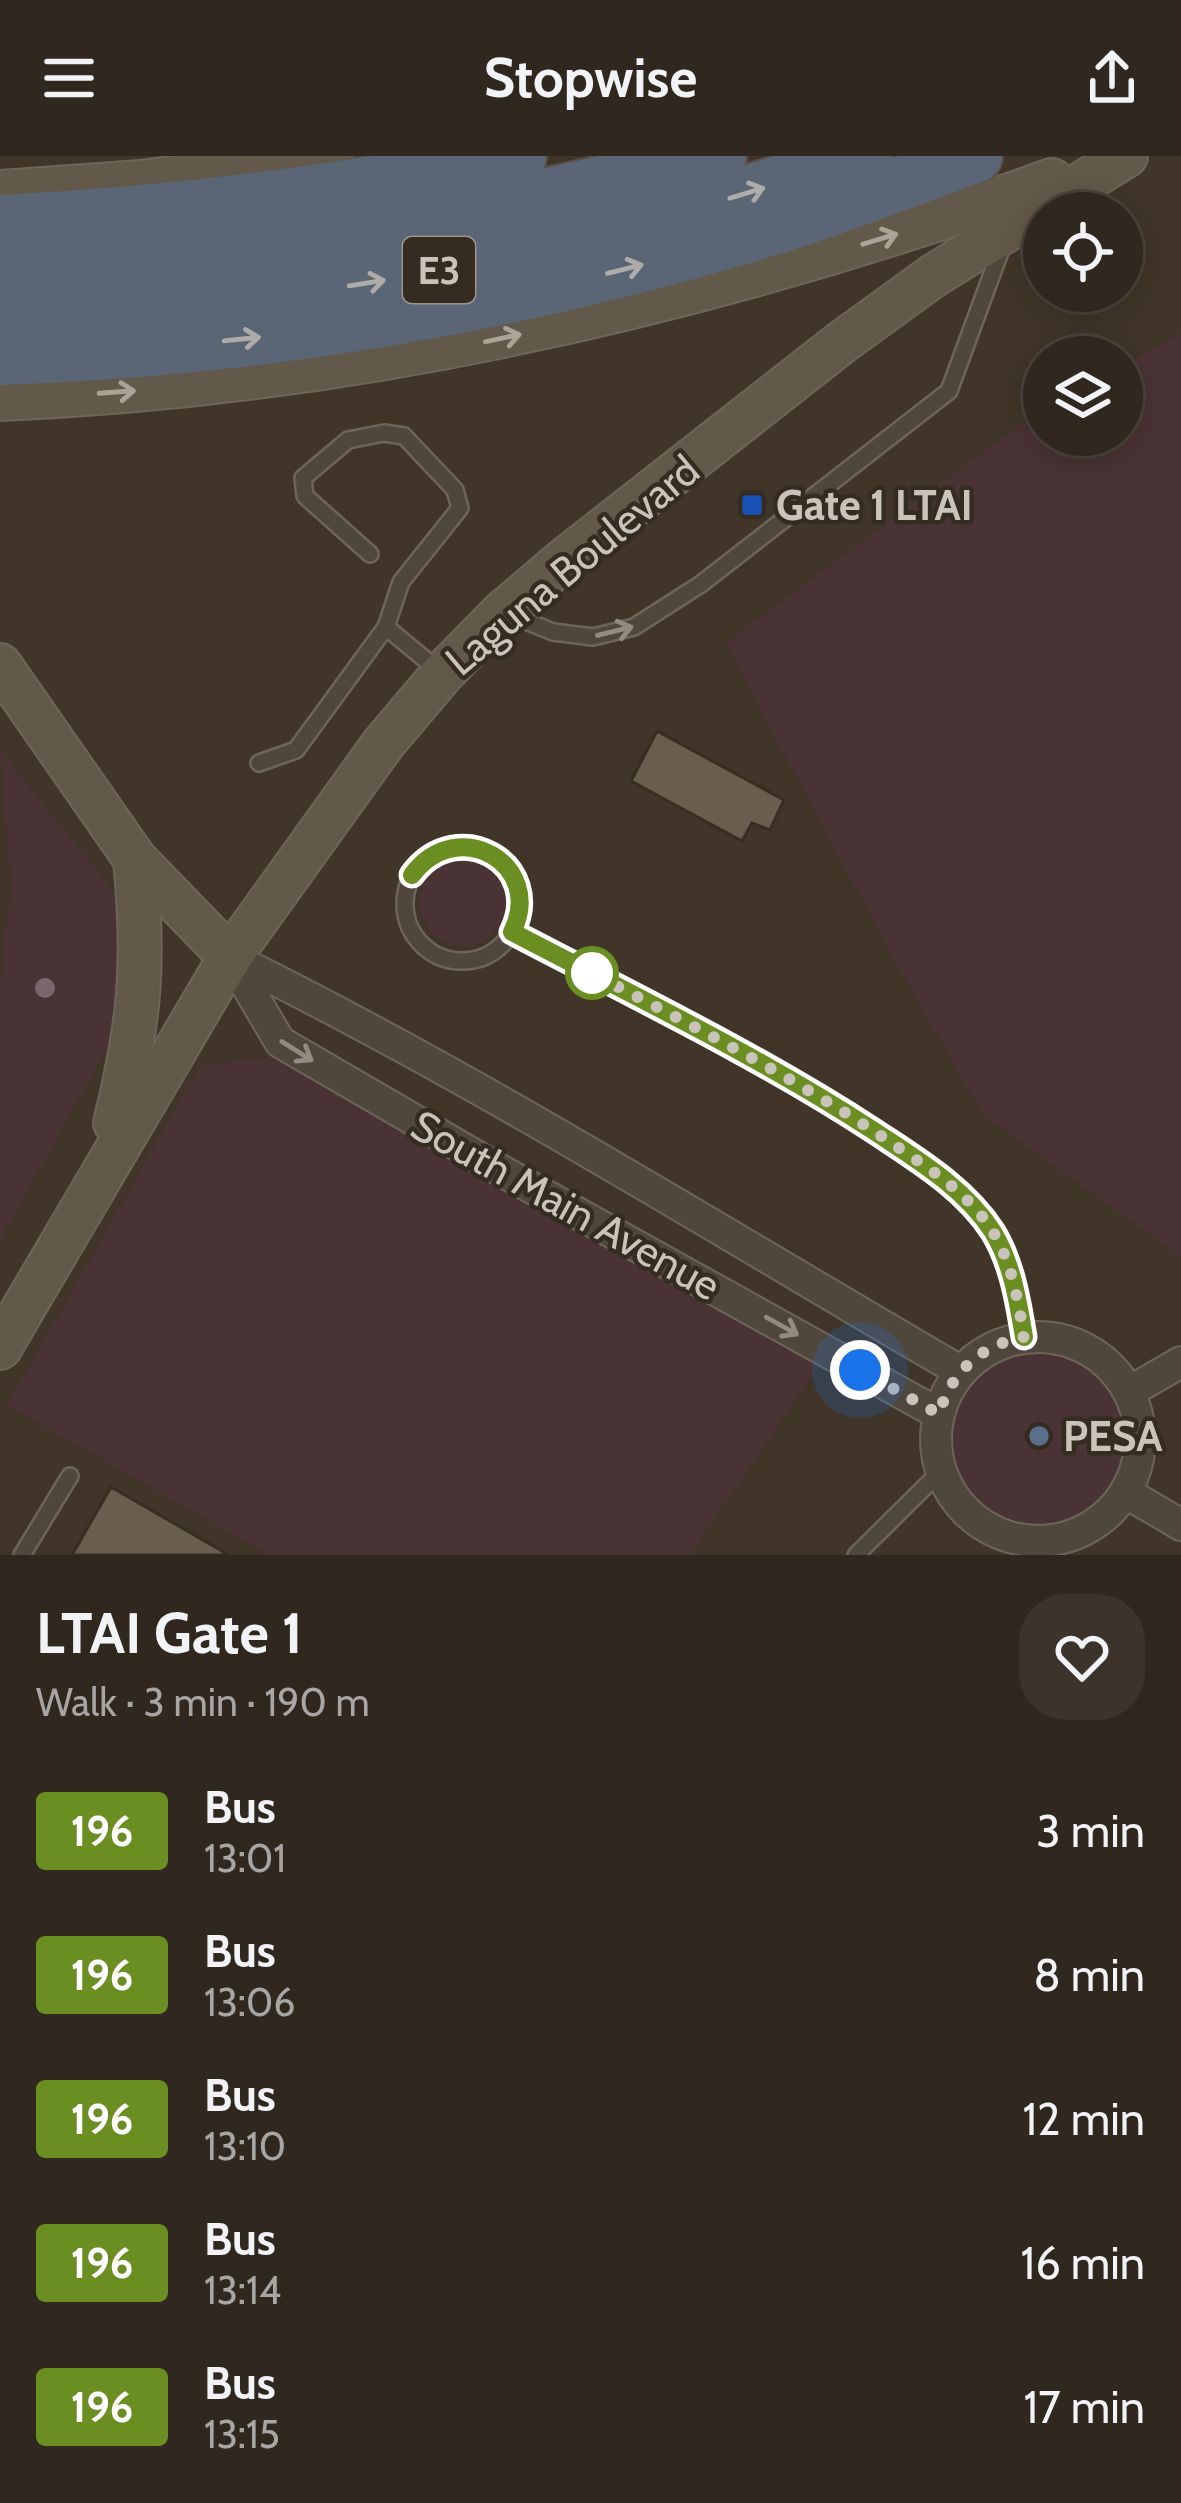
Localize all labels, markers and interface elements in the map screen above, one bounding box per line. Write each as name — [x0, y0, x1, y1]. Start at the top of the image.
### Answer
icon: menu — [36, 45, 102, 111]
text: Stopwise — [484, 45, 697, 111]
icon: share — [1079, 45, 1145, 111]
one-way arrow — [727, 181, 765, 203]
map controls — [1023, 192, 1143, 456]
button: locate — [1023, 192, 1143, 312]
one-way arrow — [860, 226, 898, 248]
road number: E3 — [403, 237, 475, 303]
one-way arrow — [606, 257, 644, 279]
one-way arrow — [347, 270, 386, 293]
one-way arrow — [483, 325, 521, 348]
one-way arrow — [222, 327, 261, 349]
button: layers — [1023, 336, 1143, 456]
one-way arrow — [97, 380, 136, 403]
street label: Laguna Boulevard — [435, 444, 709, 686]
place label: Gate 1 LTAI — [776, 479, 973, 531]
marker: Gate 1 LTAI — [739, 492, 765, 518]
one-way arrow — [595, 619, 633, 641]
unlabelled marker — [567, 948, 617, 998]
one-way arrow — [279, 1039, 313, 1063]
street label: South Main Avenue — [403, 1099, 729, 1311]
one-way arrow — [763, 1315, 798, 1339]
your location — [830, 1340, 890, 1400]
place label: PESA — [1063, 1410, 1163, 1462]
marker: PESA — [1026, 1423, 1052, 1449]
button: heart — [1019, 1594, 1145, 1720]
text: LTAI Gate 1 — [36, 1598, 303, 1667]
text: Walk · 3 min · 190 m — [36, 1678, 370, 1726]
text: Bus — [204, 1780, 276, 1834]
text: 3 min — [1036, 1804, 1145, 1858]
text: 196 — [71, 1805, 133, 1857]
text: 13:01 — [204, 1834, 286, 1882]
text: Bus — [204, 1924, 276, 1978]
text: 8 min — [1033, 1948, 1145, 2002]
text: 196 — [71, 1949, 133, 2001]
text: 13:06 — [204, 1978, 295, 2026]
text: Bus — [204, 2068, 276, 2122]
text: 12 min — [1022, 2092, 1145, 2146]
text: 196 — [71, 2093, 133, 2145]
text: 13:10 — [204, 2122, 286, 2170]
text: Bus — [204, 2212, 276, 2266]
text: 16 min — [1020, 2236, 1145, 2290]
text: 196 — [71, 2237, 133, 2289]
text: 13:14 — [204, 2266, 281, 2314]
text: Bus — [204, 2356, 276, 2410]
text: 17 min — [1023, 2380, 1145, 2434]
text: 196 — [71, 2381, 133, 2433]
text: 13:15 — [204, 2410, 280, 2458]

